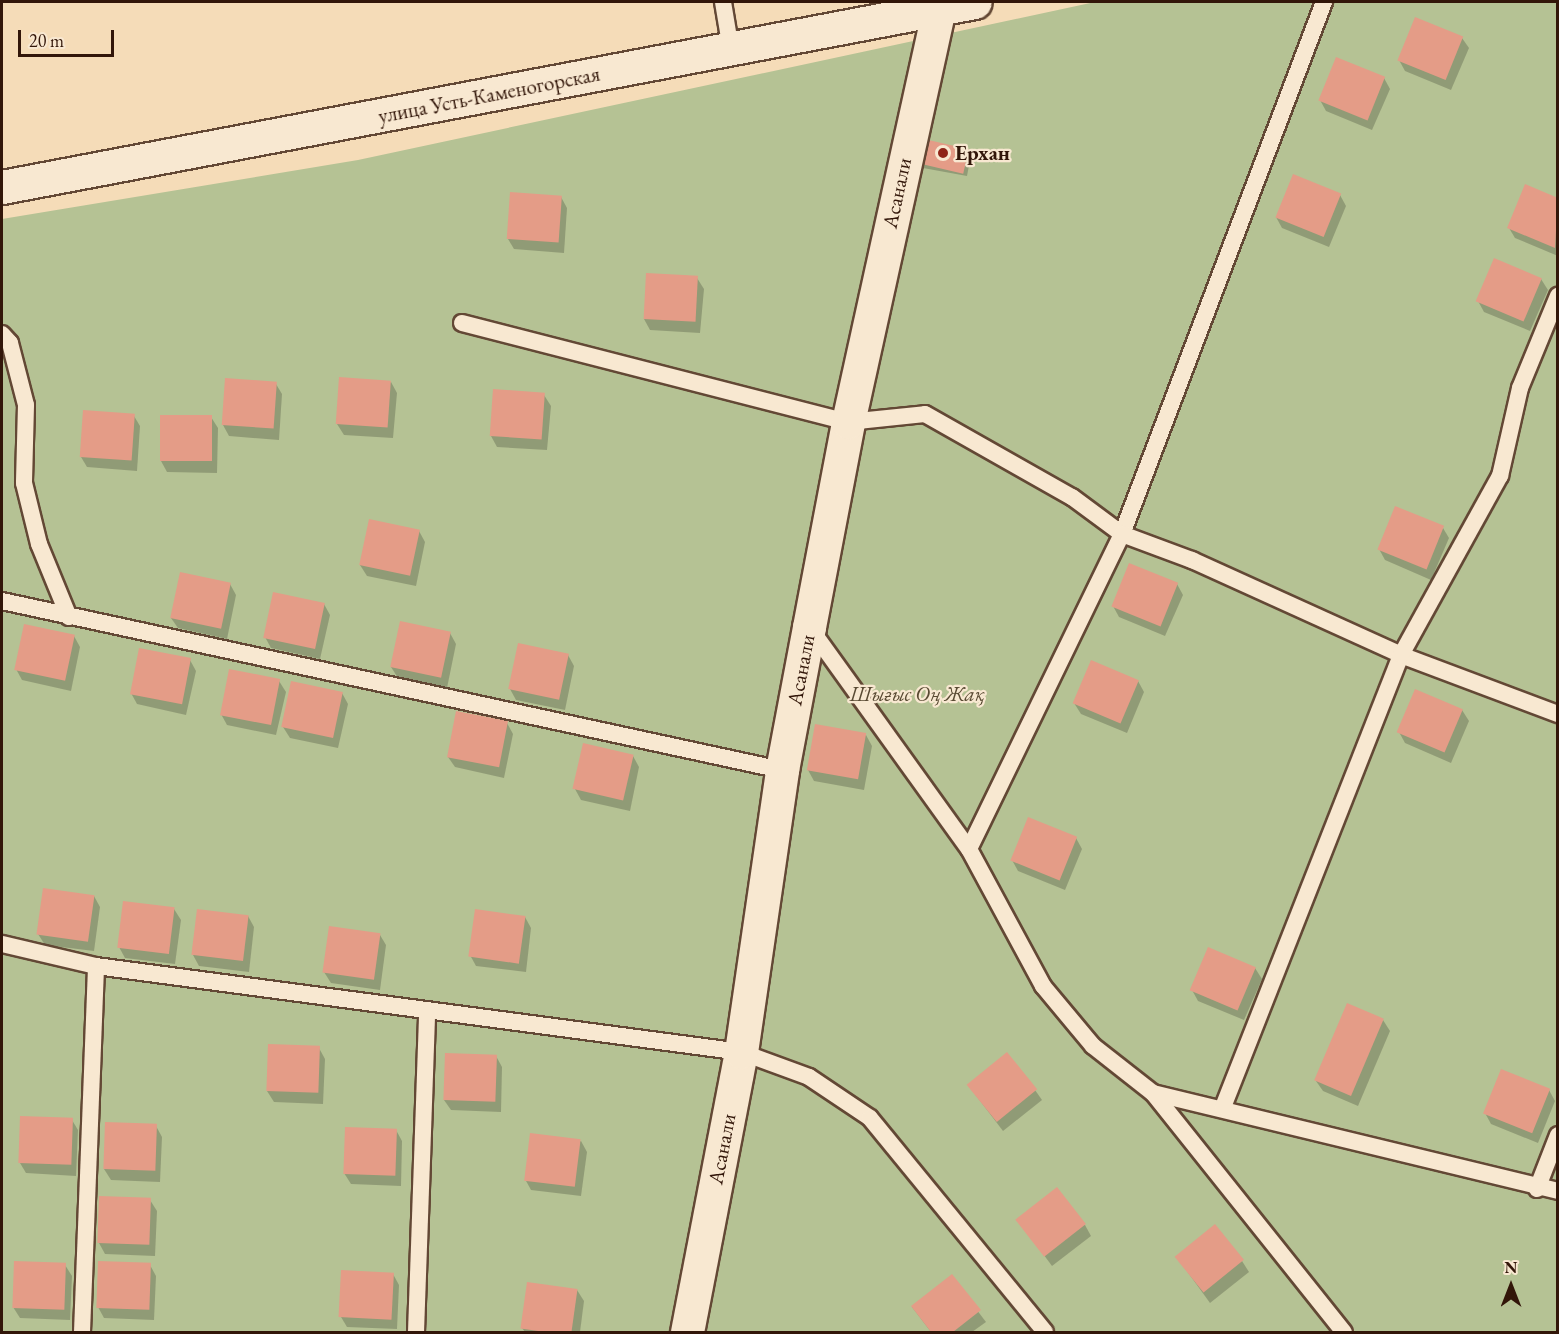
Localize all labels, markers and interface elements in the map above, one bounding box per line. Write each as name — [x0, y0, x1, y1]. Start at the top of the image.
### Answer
scale bar — [21, 18, 117, 56]
text: 20 m — [29, 29, 64, 52]
street label: улица Усть-Каменогорская — [376, 61, 602, 129]
place label: Ерхан — [955, 140, 1010, 166]
marker: Ерхан — [936, 146, 950, 160]
street label: Асанали — [877, 155, 917, 231]
street label: Асанали — [782, 632, 820, 708]
park label: Шығыс Оң Жақ — [850, 681, 984, 707]
street label: Асанали — [703, 1111, 741, 1187]
north arrow — [1481, 1256, 1541, 1316]
text: N — [1505, 1257, 1517, 1278]

